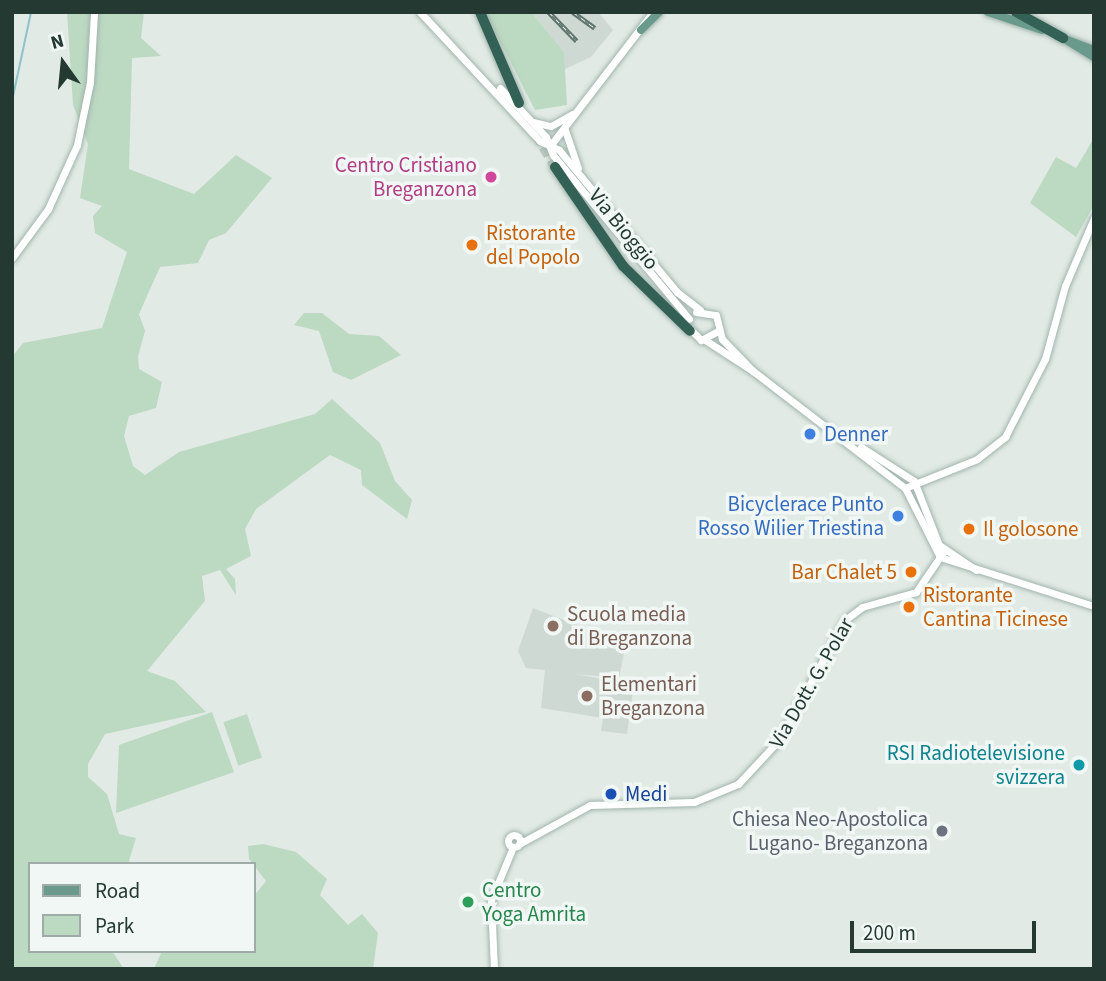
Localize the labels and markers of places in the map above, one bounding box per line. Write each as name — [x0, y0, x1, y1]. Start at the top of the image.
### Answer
place label: Centro Cristiano Breganzona — [335, 152, 477, 202]
marker: Centro Cristiano Breganzona — [483, 169, 499, 185]
place label: Ristorante del Popolo — [486, 220, 580, 270]
marker: Ristorante del Popolo — [464, 237, 480, 253]
place label: Denner — [824, 421, 888, 447]
marker: Denner — [802, 426, 818, 442]
place label: Bicyclerace Punto Rosso Wilier Triestina — [698, 491, 884, 541]
marker: Bicyclerace Punto Rosso Wilier Triestina — [890, 508, 906, 524]
place label: Il golosone — [983, 516, 1079, 542]
marker: Il golosone — [961, 521, 977, 537]
place label: Bar Chalet 5 — [791, 559, 897, 585]
marker: Bar Chalet 5 — [903, 564, 919, 580]
place label: Ristorante Cantina Ticinese — [923, 582, 1068, 632]
marker: Ristorante Cantina Ticinese — [901, 599, 917, 615]
place label: Scuola media di Breganzona — [567, 601, 692, 651]
marker: Scuola media di Breganzona — [545, 618, 561, 634]
place label: Elementari Breganzona — [601, 671, 705, 721]
marker: Elementari Breganzona — [579, 688, 595, 704]
place label: RSI Radiotelevisione svizzera — [887, 740, 1065, 790]
marker: RSI Radiotelevisione svizzera — [1071, 757, 1087, 773]
place label: Medi — [625, 781, 668, 807]
marker: Medi — [603, 786, 619, 802]
place label: Chiesa Neo-Apostolica Lugano- Breganzona — [732, 806, 928, 856]
marker: Chiesa Neo-Apostolica Lugano- Breganzona — [934, 823, 950, 839]
place label: Centro Yoga Amrita — [482, 877, 586, 927]
marker: Centro Yoga Amrita — [460, 894, 476, 910]

